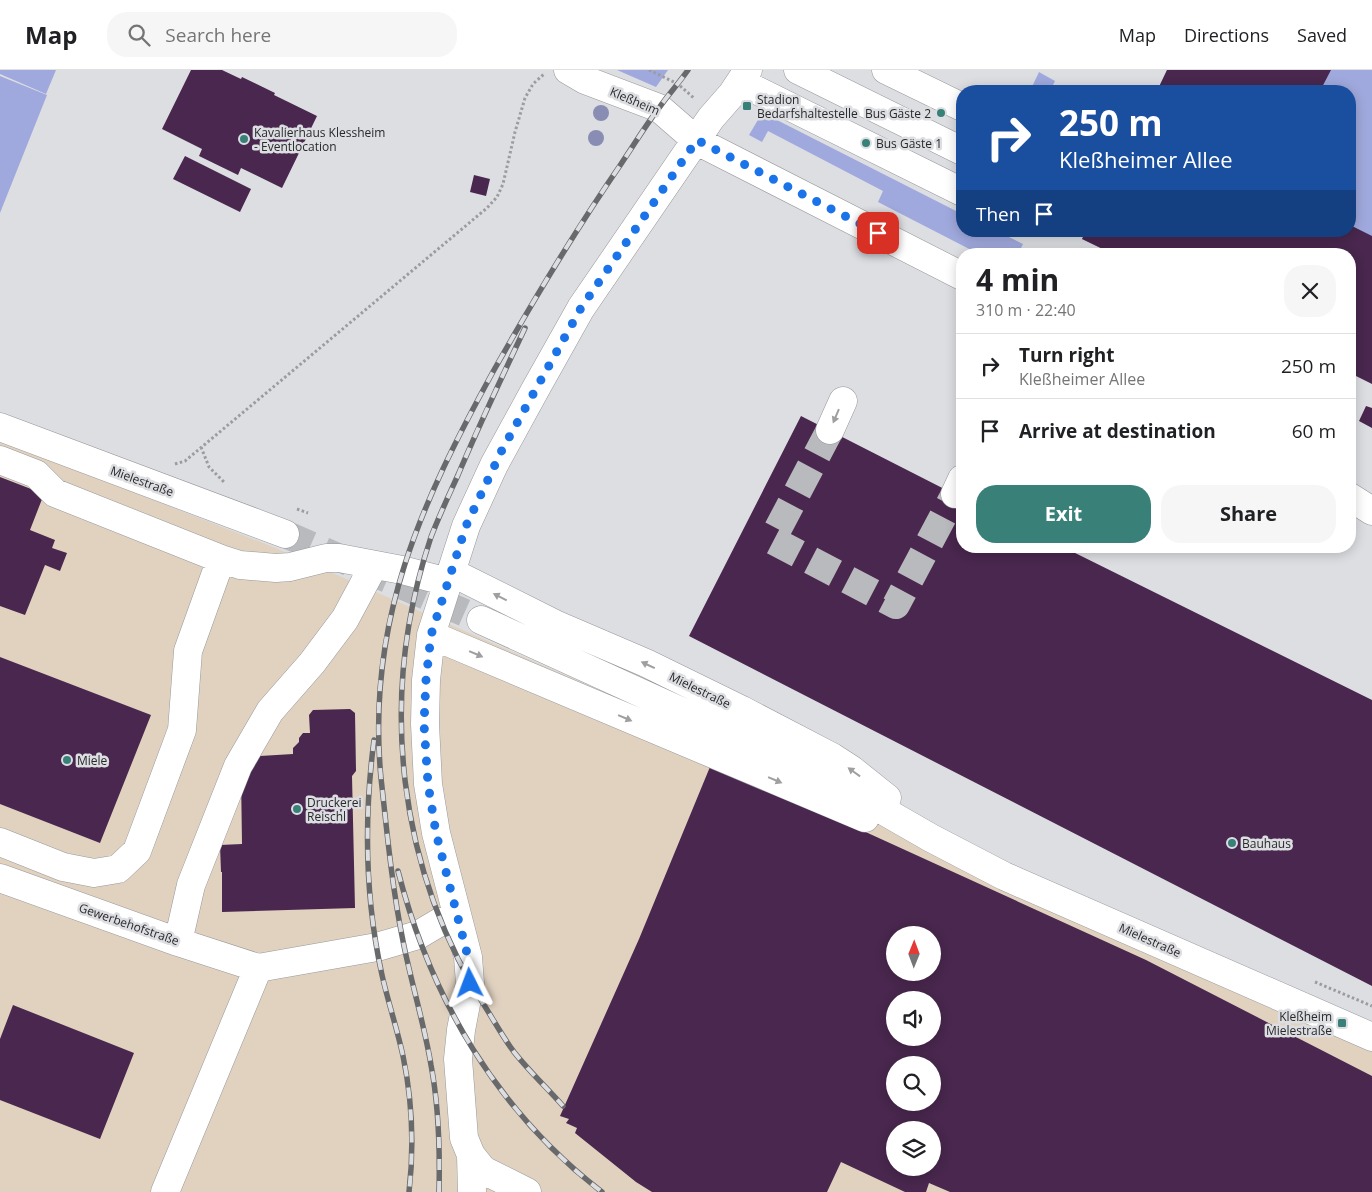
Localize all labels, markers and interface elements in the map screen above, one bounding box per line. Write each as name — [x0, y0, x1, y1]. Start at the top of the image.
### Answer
search box — [107, 12, 457, 57]
text: Map — [25, 18, 77, 51]
icon: search — [125, 21, 153, 49]
text: Search here — [165, 22, 271, 48]
text: Map — [1119, 23, 1156, 47]
text: Directions — [1184, 23, 1269, 47]
text: Saved — [1297, 23, 1347, 47]
street label: Kleßheim — [607, 83, 663, 119]
place label: Stadion Bedarfshaltestelle — [757, 91, 858, 122]
text: 250 m — [1059, 99, 1163, 146]
marker: Stadion Bedarfshaltestelle — [741, 100, 753, 112]
place label: Bus Gäste 2 — [865, 105, 931, 122]
icon: right — [976, 105, 1041, 170]
marker: Bus Gäste 2 — [935, 107, 947, 119]
place label: Kavalierhaus Klessheim - Eventlocation — [254, 124, 385, 155]
marker: Kavalierhaus Klessheim - Eventlocation — [238, 133, 250, 145]
place label: Bus Gäste 1 — [876, 135, 942, 152]
marker: Bus Gäste 1 — [860, 137, 872, 149]
text: Kleßheimer Allee — [1059, 144, 1233, 174]
icon: arrive — [1030, 200, 1058, 228]
text: Then — [976, 201, 1020, 227]
pin — [857, 212, 899, 254]
icon: arrive — [864, 219, 892, 247]
text: 4 min — [976, 259, 1059, 300]
button: close — [1284, 265, 1336, 317]
text: 310 m · 22:40 — [976, 299, 1076, 321]
text: Turn right — [1019, 342, 1114, 368]
icon: right — [976, 352, 1004, 380]
text: 250 m — [1281, 353, 1336, 379]
text: Kleßheimer Allee — [1019, 368, 1145, 390]
one-way arrow — [832, 409, 840, 423]
icon: arrive — [976, 417, 1004, 445]
text: Arrive at destination — [1019, 418, 1216, 444]
text: 60 m — [1292, 418, 1336, 444]
street label: Mielestraße — [108, 462, 176, 500]
button: Exit — [976, 485, 1151, 543]
button: Share — [1161, 485, 1336, 543]
one-way arrow — [493, 593, 508, 601]
one-way arrow — [469, 650, 483, 658]
one-way arrow — [641, 660, 655, 668]
street label: Mielestraße — [667, 668, 734, 712]
one-way arrow — [618, 714, 632, 722]
place label: Miele — [77, 752, 108, 769]
marker: Miele — [61, 754, 73, 766]
one-way arrow — [847, 767, 861, 777]
one-way arrow — [768, 777, 782, 785]
place label: Druckerei Reischl — [307, 794, 361, 825]
marker: Druckerei Reischl — [291, 803, 303, 815]
place label: Bauhaus — [1242, 835, 1291, 852]
marker: Bauhaus — [1226, 837, 1238, 849]
street label: Gewerbehofstraße — [77, 899, 182, 949]
street label: Mielestraße — [1116, 919, 1184, 961]
north arrow — [886, 926, 941, 981]
map controls — [886, 926, 941, 1176]
position arrow — [443, 956, 495, 1008]
button: sound — [886, 991, 941, 1046]
place label: Kleßheim Mielestraße — [1266, 1008, 1332, 1039]
marker: Kleßheim Mielestraße — [1336, 1017, 1348, 1029]
button: search — [886, 1056, 941, 1111]
button: layers — [886, 1121, 941, 1176]

